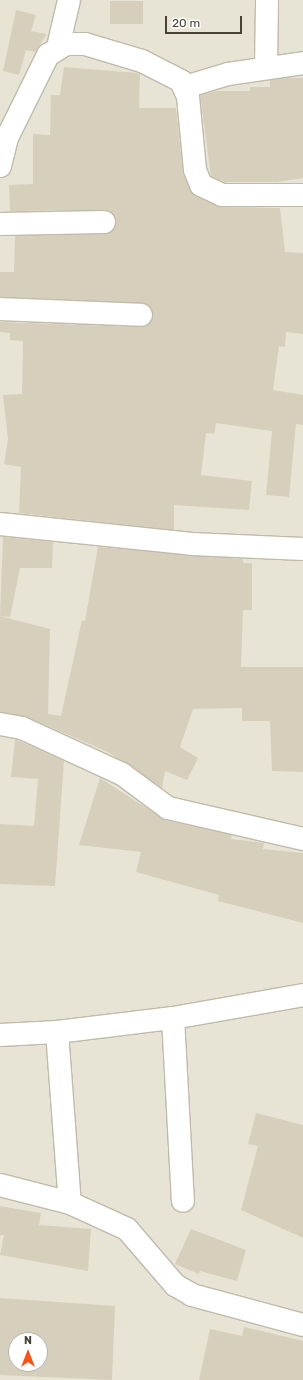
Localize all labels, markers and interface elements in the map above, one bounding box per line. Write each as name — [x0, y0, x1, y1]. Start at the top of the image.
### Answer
scale bar — [167, 8, 244, 34]
text: 20 m — [172, 16, 200, 30]
north arrow — [8, 1332, 48, 1372]
text: N — [24, 1334, 32, 1347]

